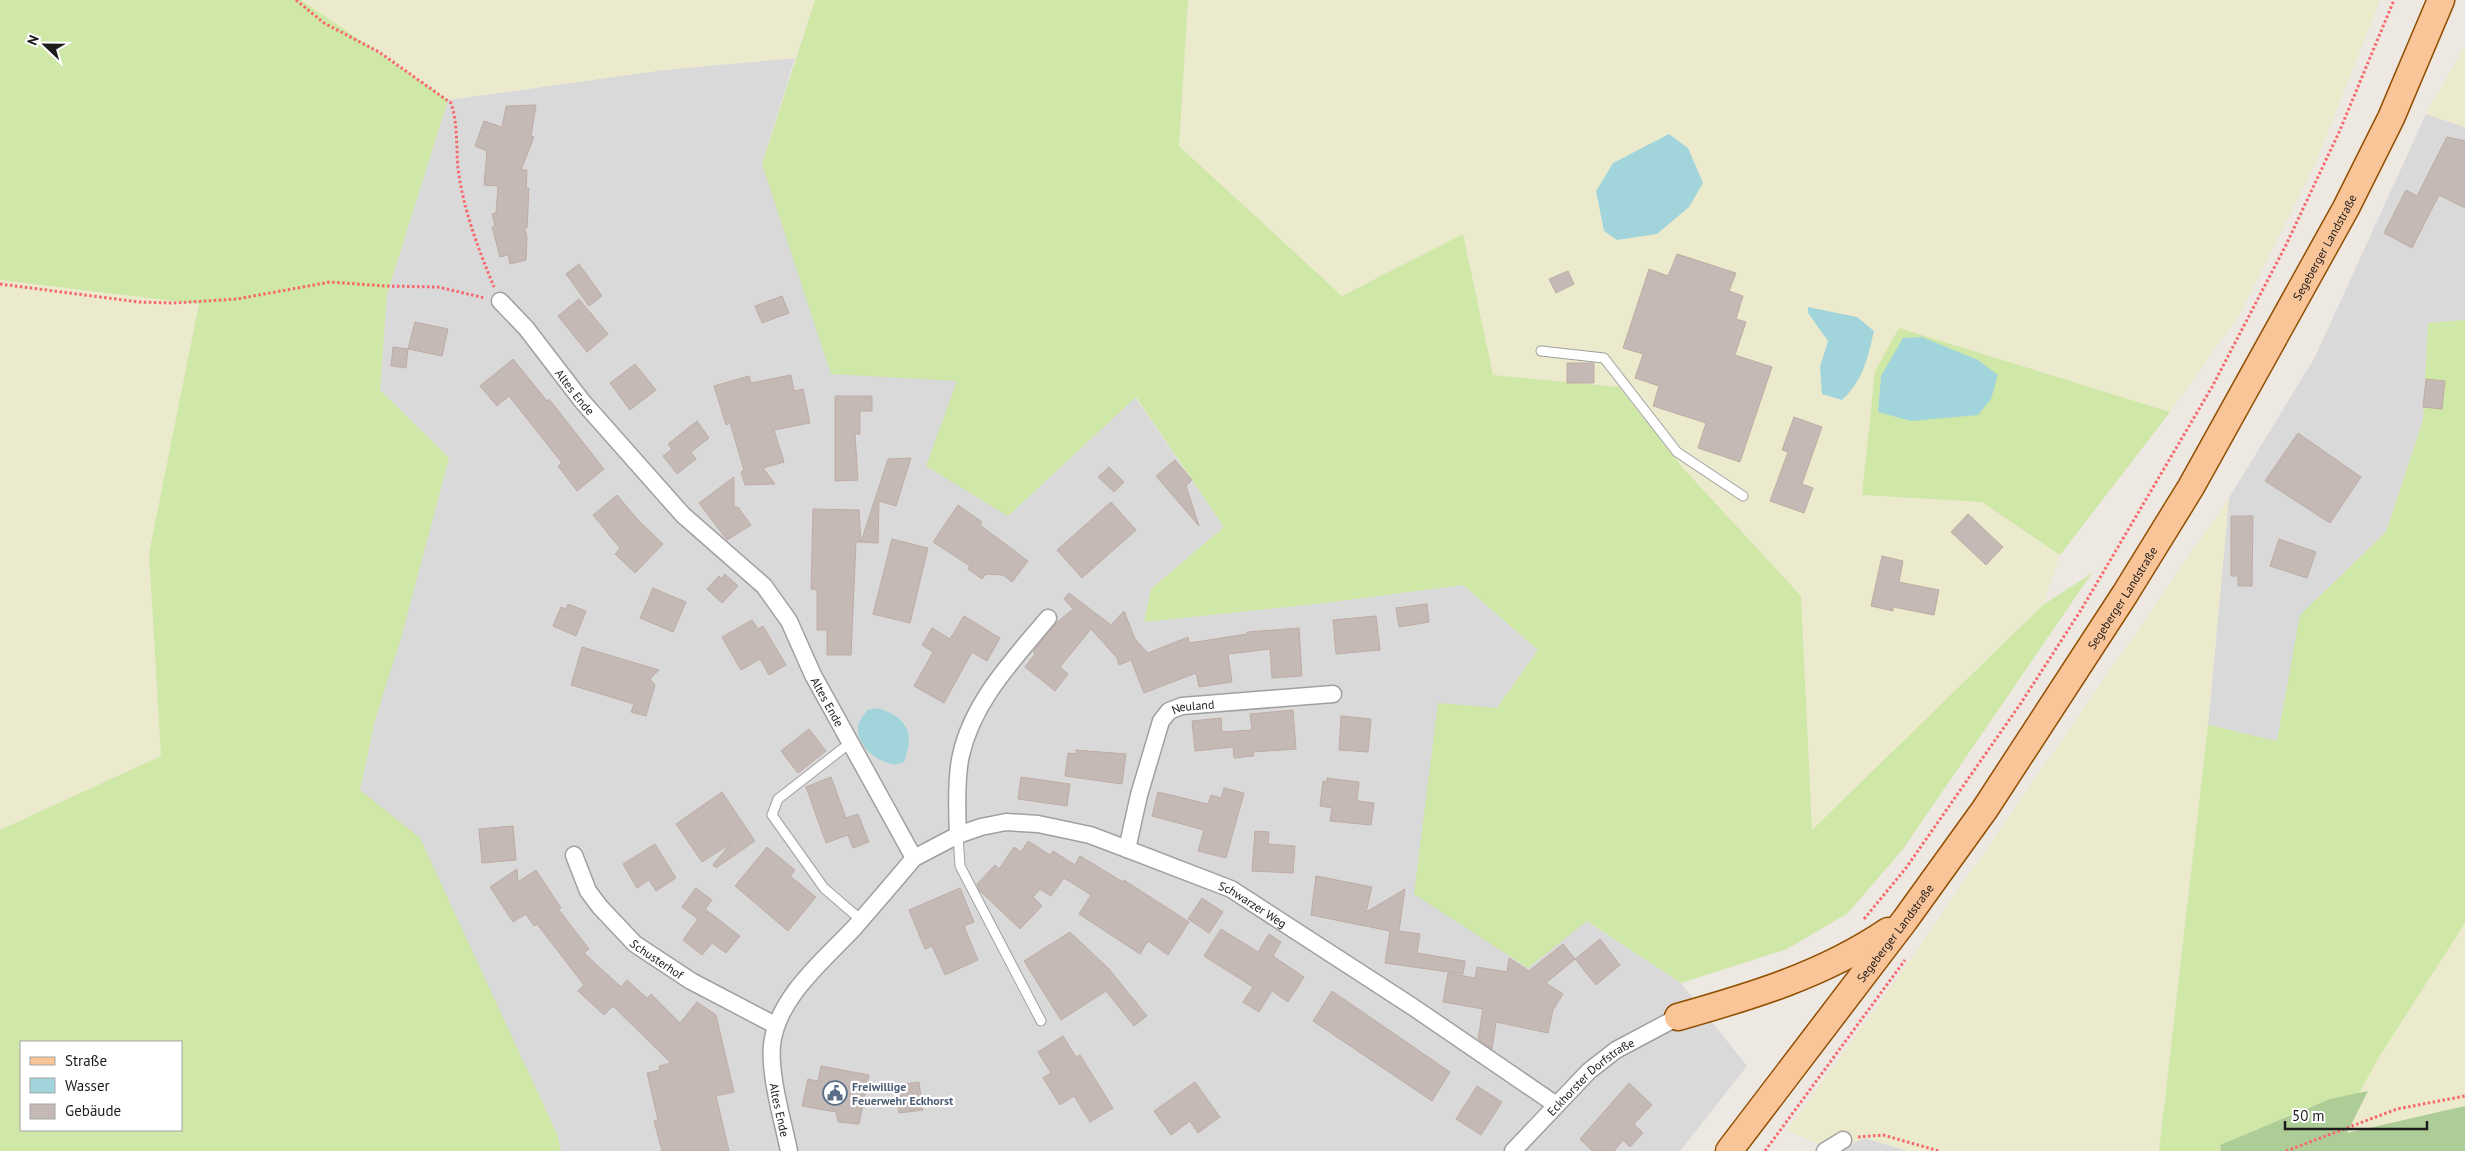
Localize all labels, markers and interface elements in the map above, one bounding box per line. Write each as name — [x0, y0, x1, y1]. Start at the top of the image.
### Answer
north arrow — [20, 20, 70, 70]
text: N — [23, 32, 43, 48]
street label: Segeberger Landstraße — [2289, 191, 2359, 303]
street label: Altes Ende — [552, 366, 598, 418]
street label: Segeberger Landstraße — [2084, 544, 2160, 652]
street label: Altes Ende — [808, 674, 847, 729]
street label: Neuland — [1169, 696, 1215, 717]
street label: Schwarzer Weg — [1217, 878, 1290, 931]
street label: Segeberger Landstraße — [1853, 881, 1936, 985]
street label: Schusterhof — [627, 936, 688, 982]
street label: Eckhorster Dorfstraße — [1543, 1034, 1637, 1118]
legend — [20, 1041, 182, 1131]
text: Straße — [65, 1051, 107, 1070]
text: Wasser — [65, 1076, 110, 1095]
place label: Freiwillige Feuerwehr Eckhorst — [852, 1079, 954, 1108]
public building icon: Freiwillige Feuerwehr Eckhorst — [822, 1080, 848, 1106]
street label: Altes Ende — [767, 1082, 793, 1138]
scale bar — [2285, 1098, 2428, 1130]
text: Gebäude — [65, 1101, 121, 1120]
text: 50 m — [2292, 1106, 2325, 1125]

